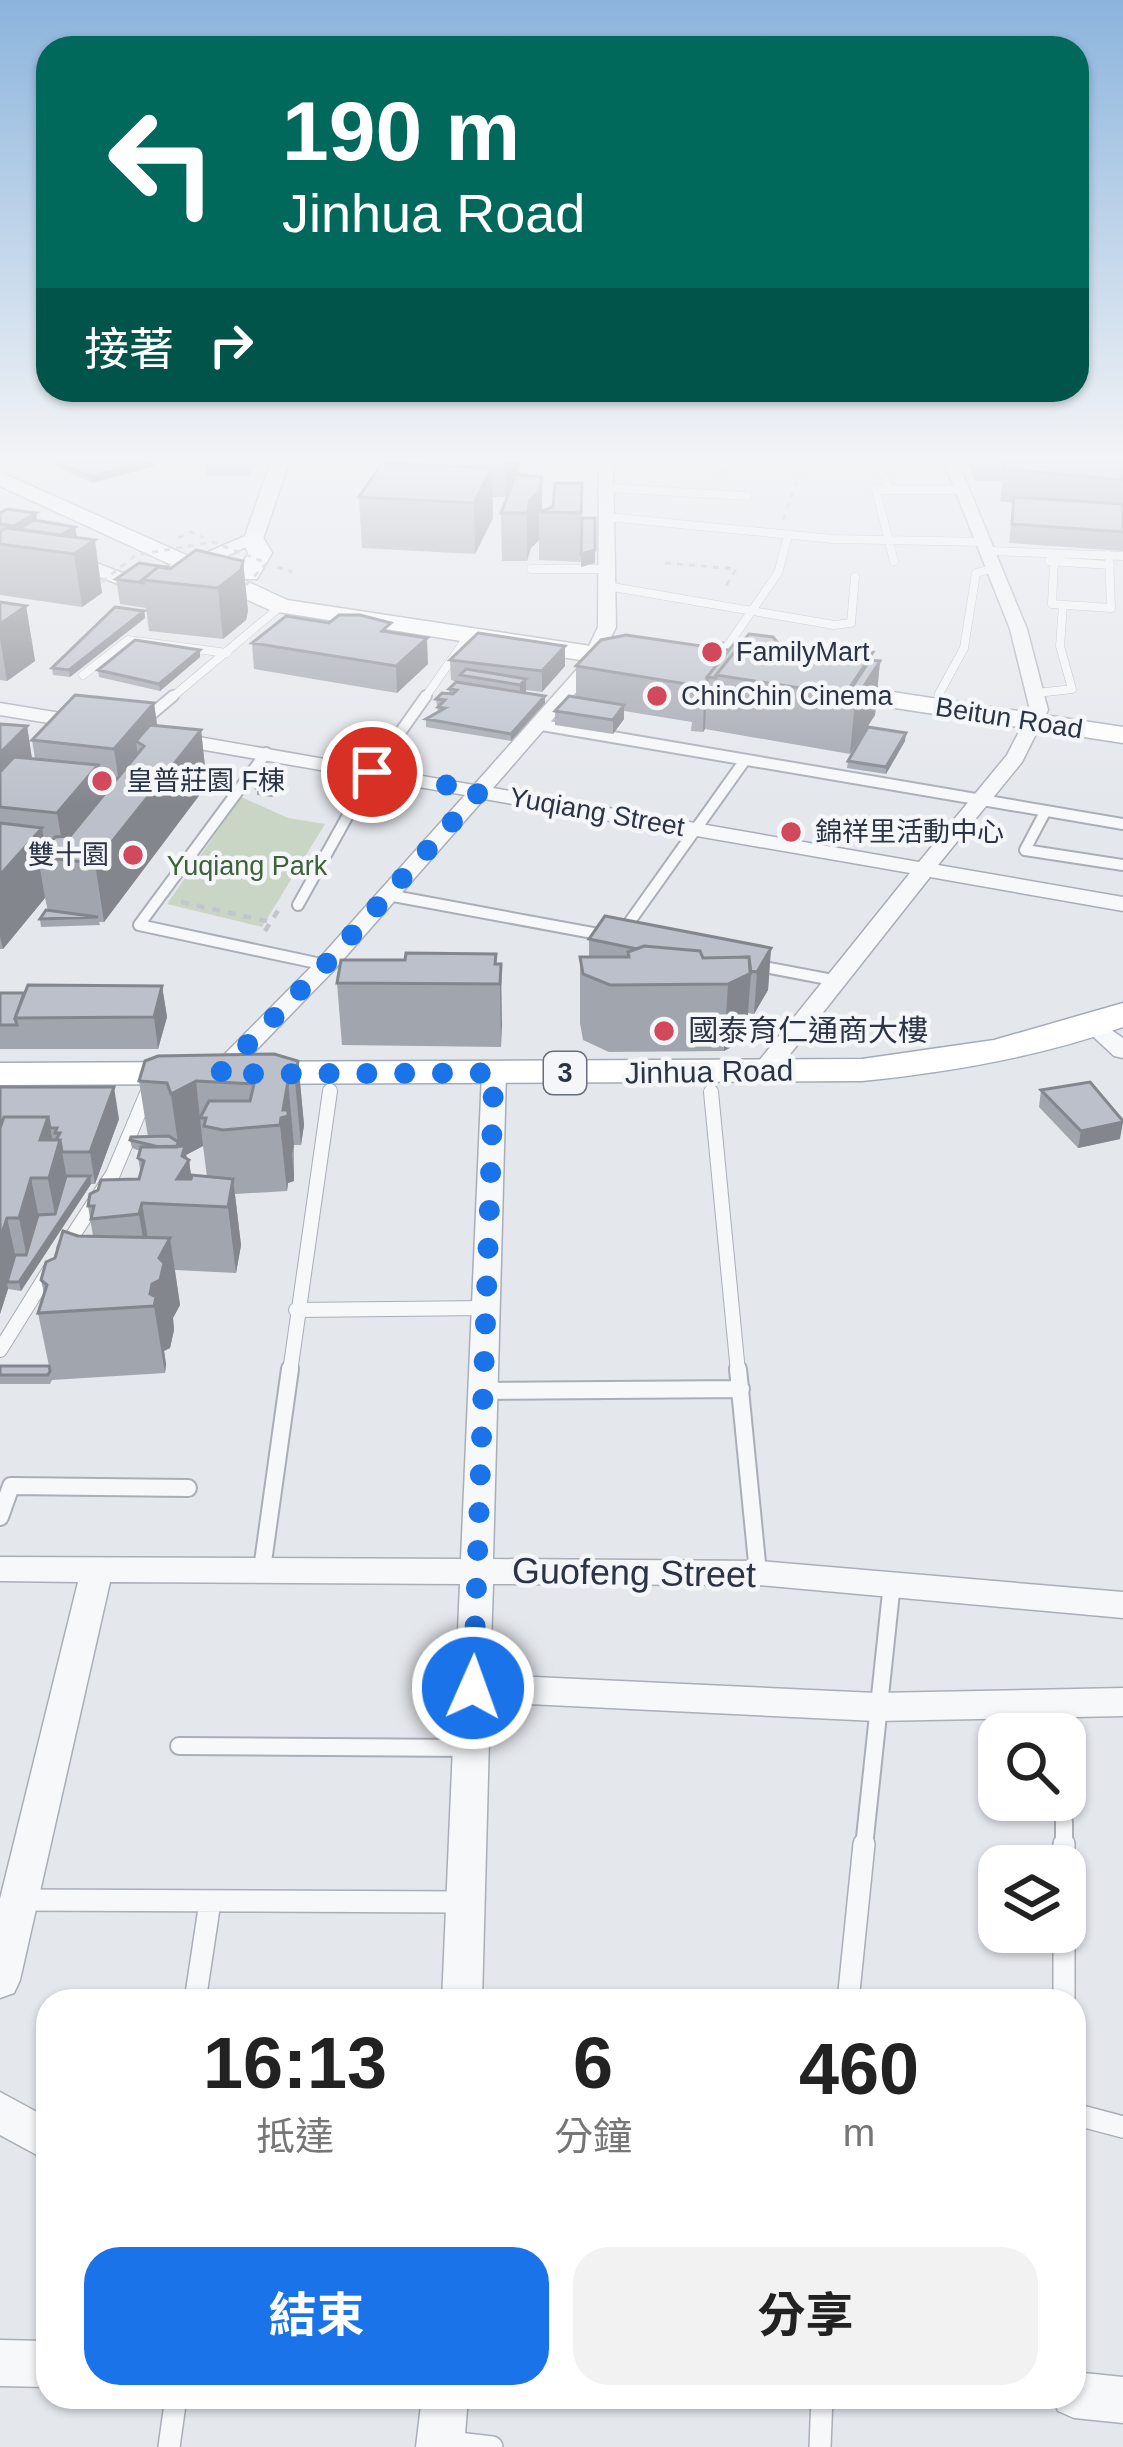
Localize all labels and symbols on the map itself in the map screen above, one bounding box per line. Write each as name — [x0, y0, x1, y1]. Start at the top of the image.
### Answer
place label: FamilyMart — [736, 637, 870, 667]
marker: FamilyMart — [699, 639, 725, 665]
place label: ChinChin Cinema — [681, 681, 894, 711]
marker: ChinChin Cinema — [644, 683, 670, 709]
street label: Beitun Road — [933, 692, 1085, 744]
pin — [321, 721, 423, 823]
place label: 皇普莊園 F棟 — [126, 766, 285, 796]
marker: 皇普莊園 F棟 — [89, 768, 115, 794]
street label: Yuqiang Street — [507, 782, 687, 842]
place label: 錦祥里活動中心 — [815, 817, 1004, 847]
marker: 錦祥里活動中心 — [778, 819, 804, 845]
place label: 雙十園 — [28, 840, 109, 870]
marker: 雙十園 — [120, 842, 146, 868]
park label: Yuqiang Park — [167, 851, 328, 881]
place label: 國泰育仁通商大樓 — [688, 1014, 928, 1047]
marker: 國泰育仁通商大樓 — [651, 1018, 677, 1044]
road number: 3 — [544, 1052, 586, 1094]
street label: Jinhua Road — [624, 1054, 794, 1089]
street label: Guofeng Street — [512, 1550, 756, 1595]
position arrow — [410, 1625, 536, 1751]

